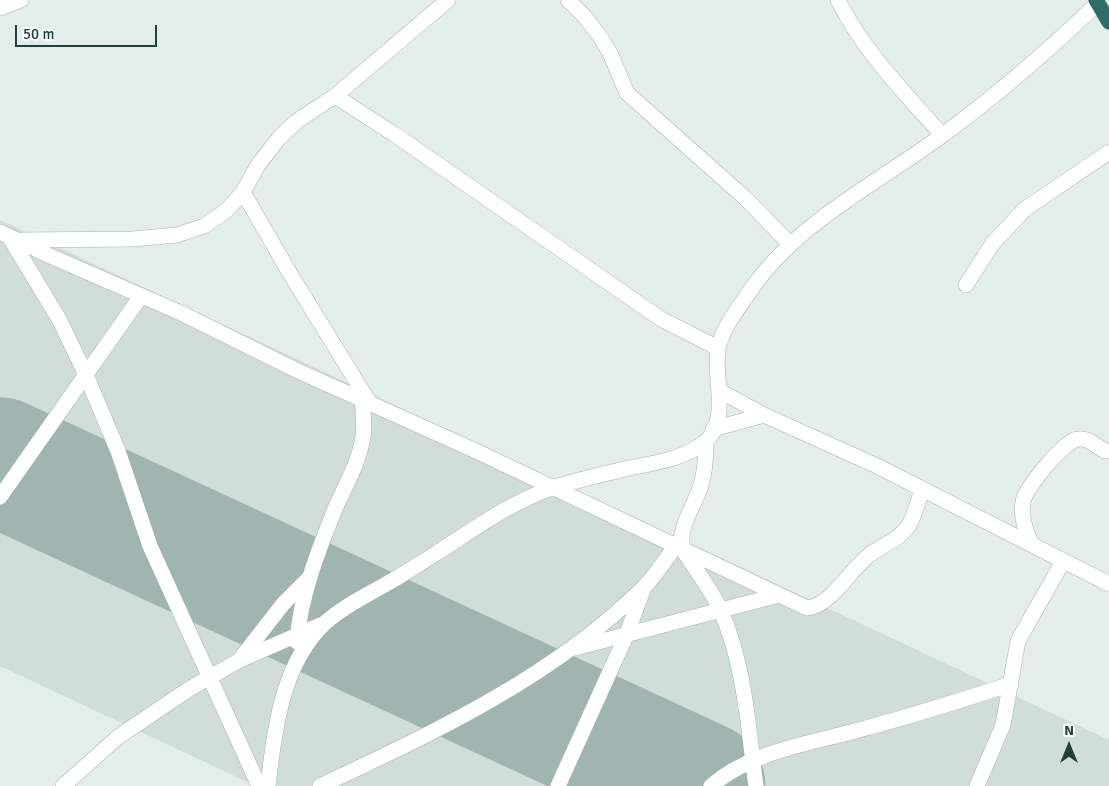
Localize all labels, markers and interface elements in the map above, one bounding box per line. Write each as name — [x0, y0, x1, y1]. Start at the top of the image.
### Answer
scale bar — [18, 15, 160, 47]
text: 50 m — [23, 25, 54, 43]
north arrow — [1044, 721, 1094, 771]
text: N — [1064, 722, 1074, 739]

